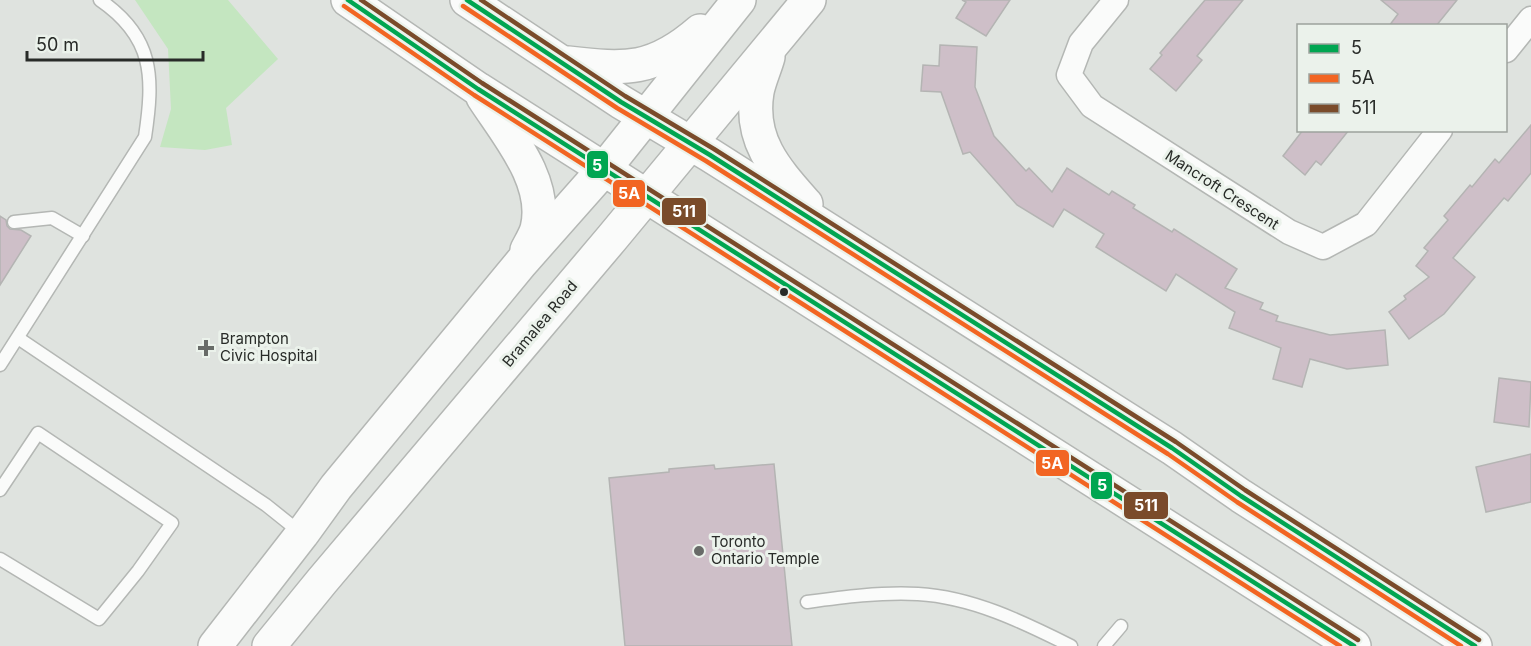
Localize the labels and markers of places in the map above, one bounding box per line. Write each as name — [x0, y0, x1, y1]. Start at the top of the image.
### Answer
unlabelled marker — [778, 286, 790, 298]
place label: Brampton Civic Hospital — [220, 329, 317, 365]
marker: Brampton Civic Hospital — [197, 339, 215, 357]
place label: Toronto Ontario Temple — [711, 532, 819, 568]
marker: Toronto Ontario Temple — [692, 544, 706, 558]

